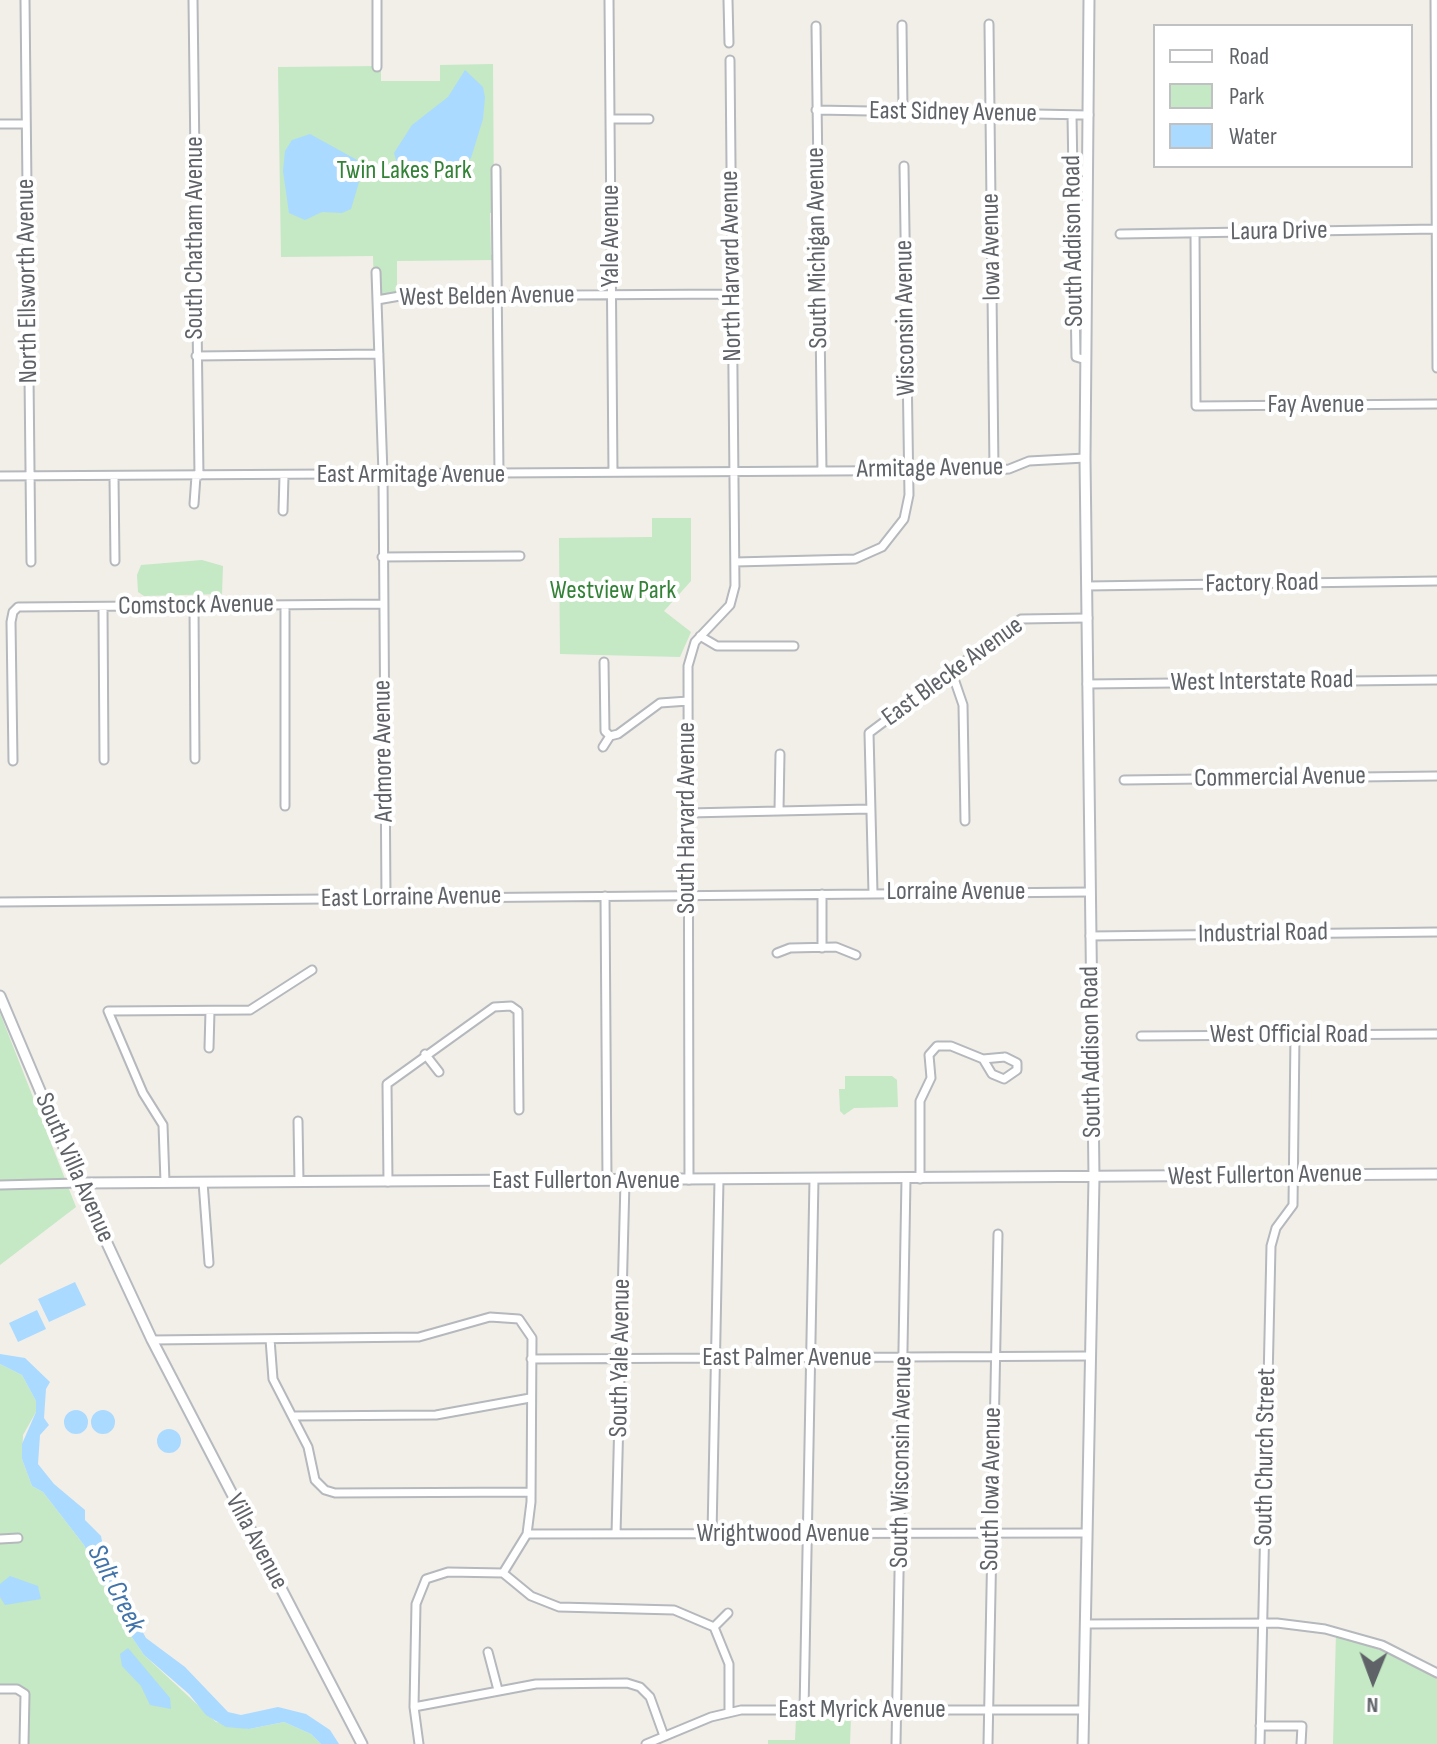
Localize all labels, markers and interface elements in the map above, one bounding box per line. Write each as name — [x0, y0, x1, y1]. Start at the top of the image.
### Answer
legend — [1153, 24, 1413, 168]
text: Road — [1229, 42, 1269, 71]
text: Park — [1229, 82, 1264, 111]
street label: East Sidney Avenue — [869, 96, 1037, 130]
text: Water — [1229, 122, 1277, 151]
street label: South Chatham Avenue — [179, 136, 211, 340]
street label: South Michigan Avenue — [801, 147, 835, 349]
park label: Twin Lakes Park — [336, 155, 472, 187]
street label: South Addison Road — [1057, 155, 1091, 327]
street label: North Harvard Avenue — [715, 170, 749, 362]
street label: North Ellsworth Avenue — [11, 178, 45, 384]
street label: Yale Avenue — [595, 185, 627, 287]
street label: Iowa Avenue — [975, 193, 1009, 301]
street label: Laura Drive — [1230, 216, 1328, 248]
street label: Wisconsin Avenue — [889, 240, 923, 396]
street label: West Belden Avenue — [399, 280, 575, 314]
street label: Fay Avenue — [1268, 389, 1364, 421]
street label: Armitage Avenue — [856, 452, 1004, 486]
street label: East Armitage Avenue — [317, 459, 505, 491]
street label: Factory Road — [1205, 567, 1319, 601]
park label: Westview Park — [550, 575, 676, 607]
street label: Comstock Avenue — [118, 589, 274, 623]
street label: East Blecke Avenue — [876, 610, 1030, 734]
street label: West Interstate Road — [1170, 665, 1354, 699]
street label: Ardmore Avenue — [367, 680, 401, 822]
street label: South Harvard Avenue — [671, 722, 703, 914]
street label: Commercial Avenue — [1194, 761, 1366, 795]
street label: Lorraine Avenue — [887, 876, 1025, 908]
street label: East Lorraine Avenue — [320, 881, 502, 915]
street label: Industrial Road — [1198, 917, 1328, 951]
street label: South Addison Road — [1075, 966, 1109, 1138]
street label: West Official Road — [1210, 1019, 1368, 1051]
street label: South Villa Avenue — [27, 1089, 121, 1247]
street label: West Fullerton Avenue — [1168, 1159, 1362, 1193]
street label: East Fullerton Avenue — [492, 1165, 680, 1197]
street label: South Yale Avenue — [604, 1278, 638, 1438]
street label: East Palmer Avenue — [702, 1342, 872, 1374]
street label: South Wisconsin Avenue — [885, 1356, 919, 1568]
street label: South Church Street — [1249, 1368, 1283, 1546]
street label: South Iowa Avenue — [975, 1407, 1009, 1571]
street label: Villa Avenue — [218, 1489, 294, 1595]
street label: Wrightwood Avenue — [696, 1518, 870, 1550]
water label: Salt Creek — [79, 1540, 151, 1638]
north arrow — [1333, 1640, 1413, 1720]
text: N — [1366, 1691, 1379, 1718]
street label: East Myrick Avenue — [778, 1694, 946, 1726]

